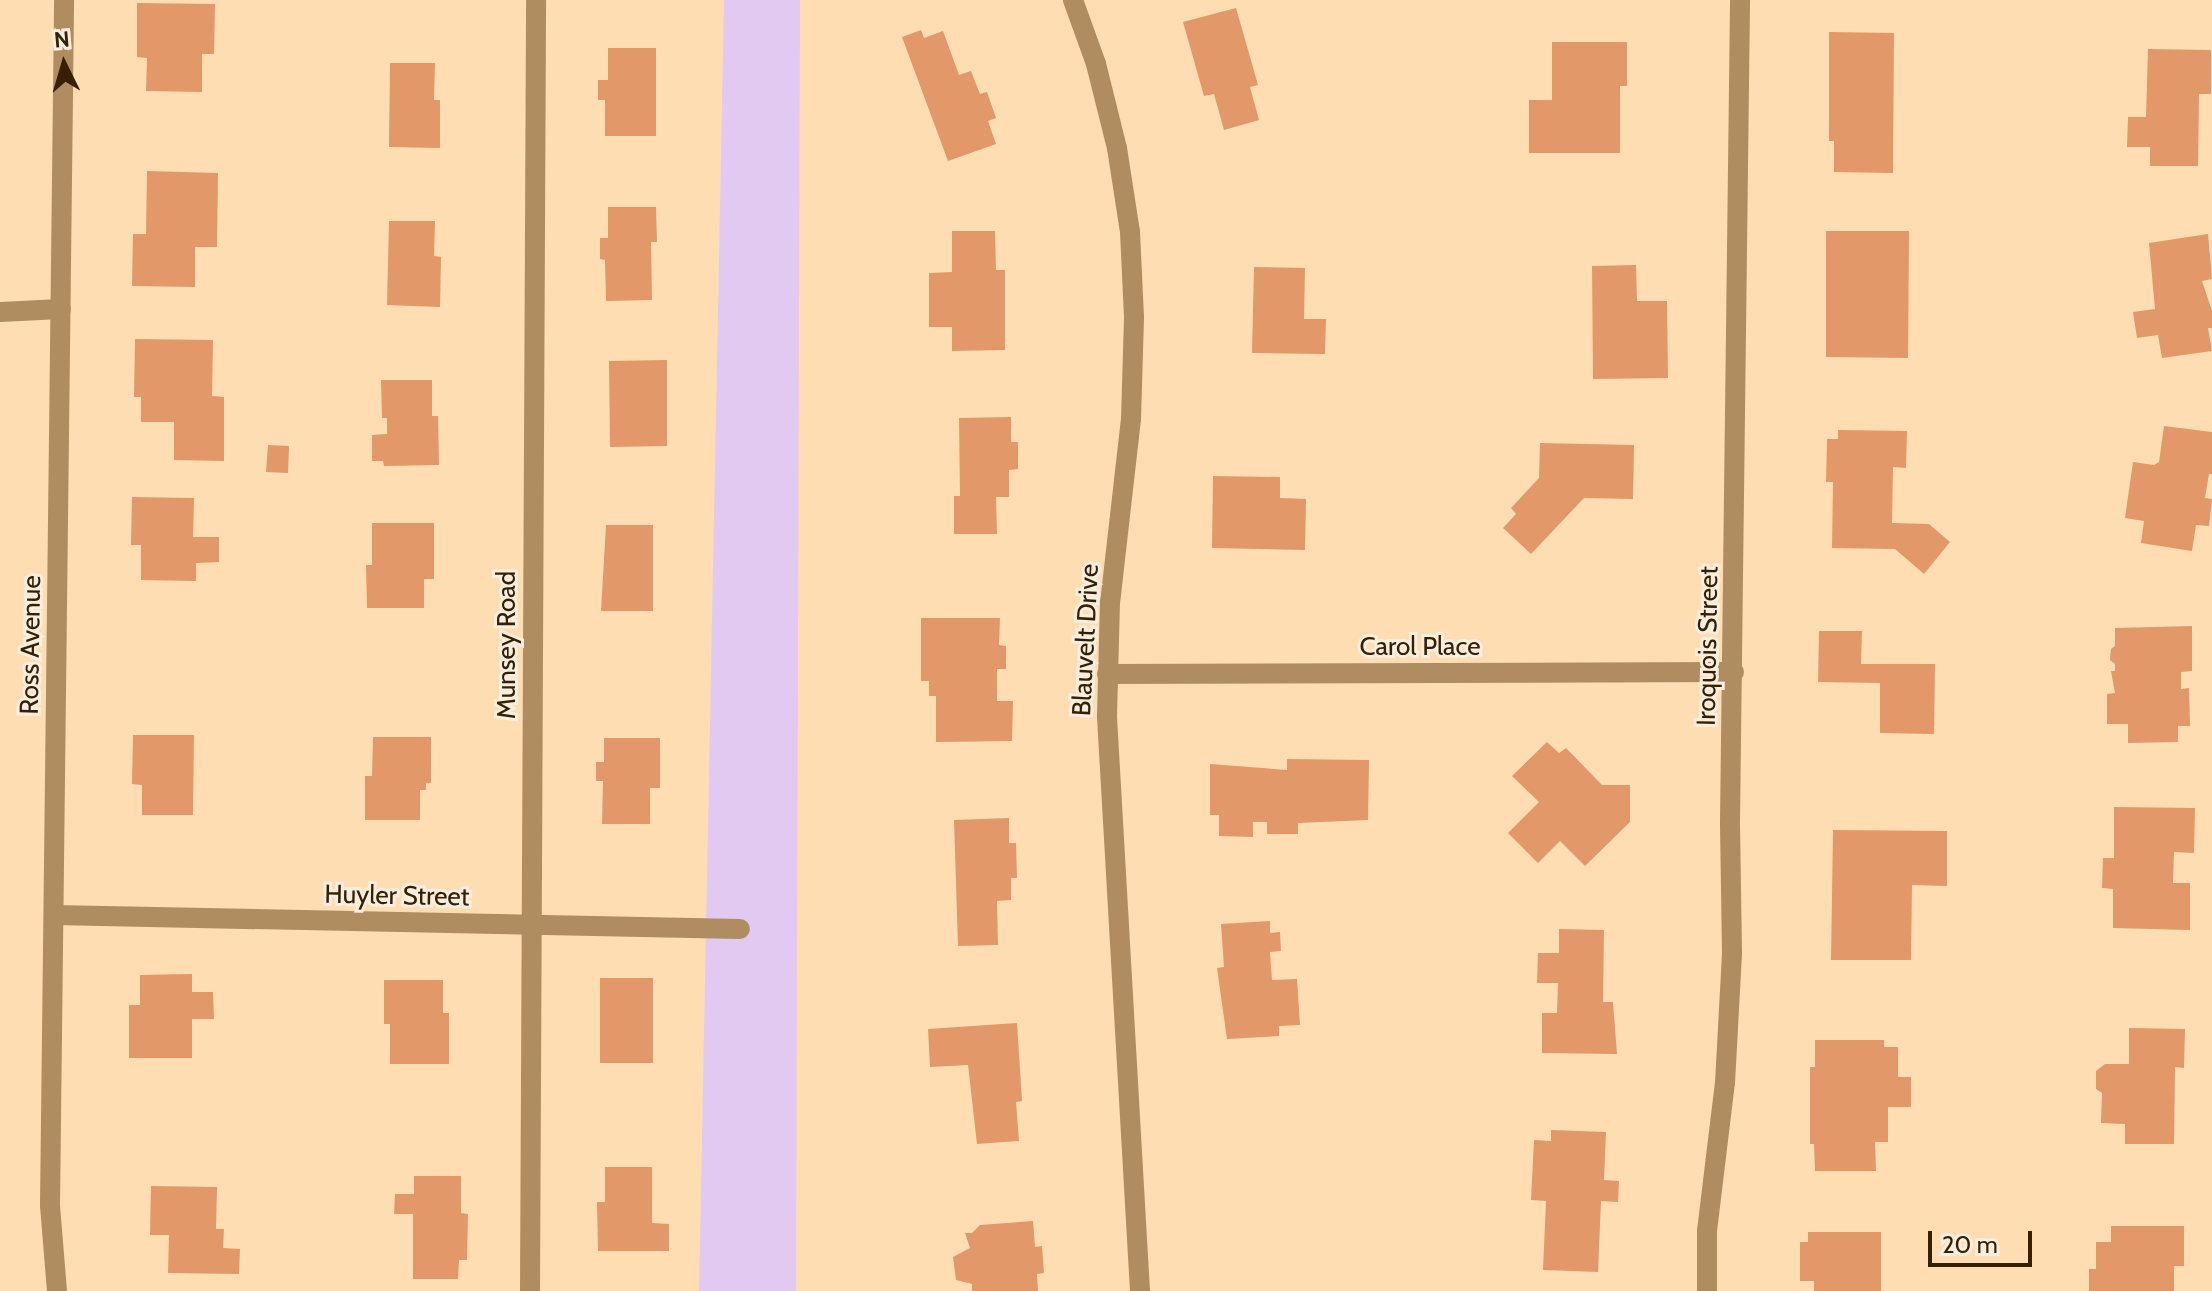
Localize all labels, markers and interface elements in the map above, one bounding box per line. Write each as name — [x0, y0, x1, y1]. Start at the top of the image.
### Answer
north arrow — [24, 24, 104, 104]
text: N — [53, 25, 71, 54]
street label: Blauvelt Drive — [1066, 563, 1106, 717]
street label: Iroquois Street — [1691, 566, 1725, 726]
street label: Munsey Road — [491, 571, 523, 719]
street label: Ross Avenue — [14, 575, 48, 715]
street label: Carol Place — [1360, 631, 1480, 663]
street label: Huyler Street — [324, 879, 470, 913]
scale bar — [1932, 1215, 2036, 1265]
text: 20 m — [1942, 1230, 1998, 1259]

